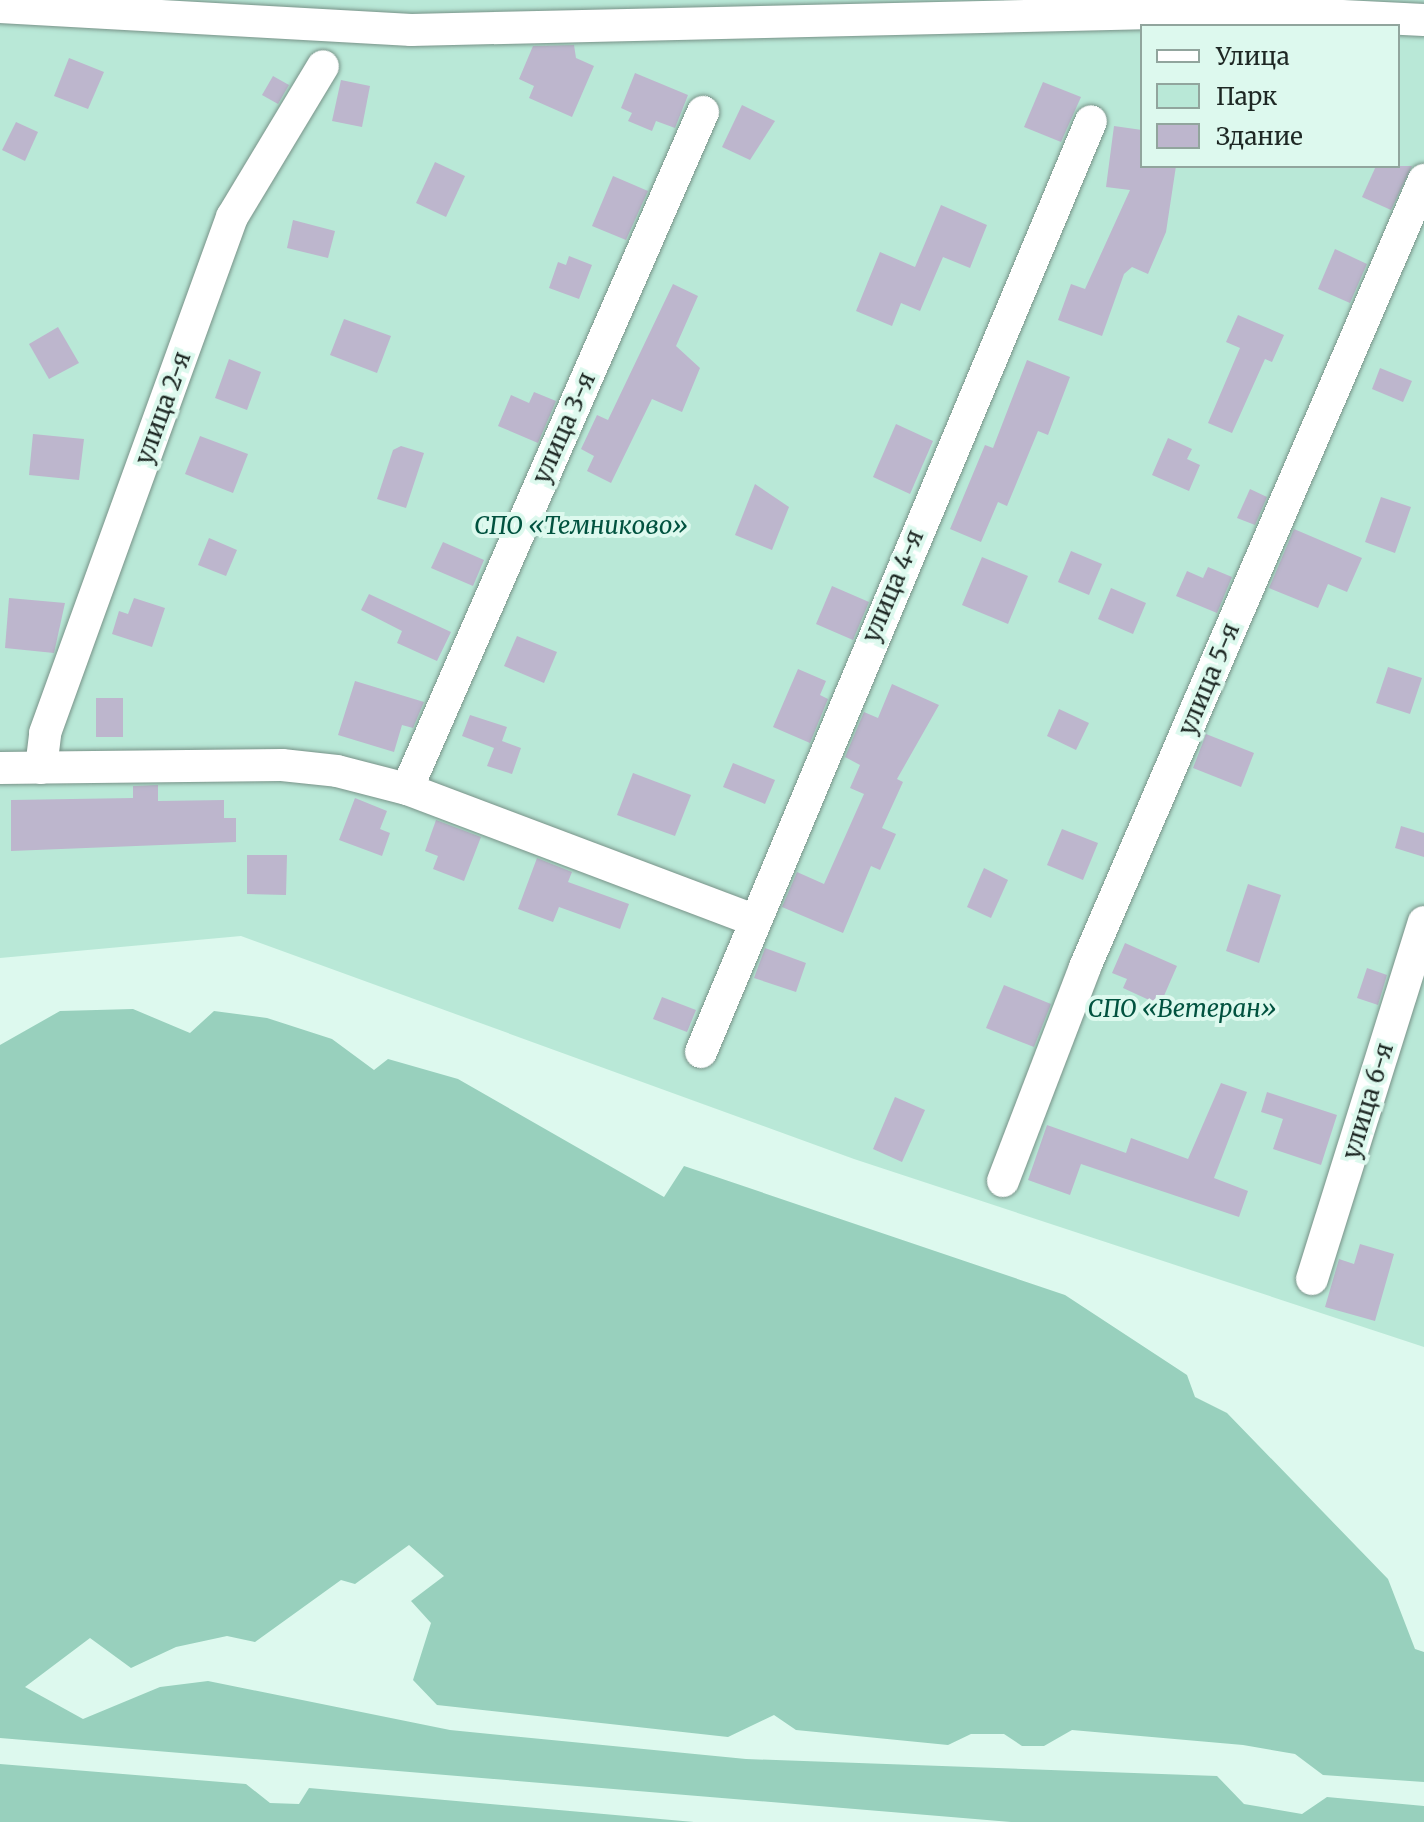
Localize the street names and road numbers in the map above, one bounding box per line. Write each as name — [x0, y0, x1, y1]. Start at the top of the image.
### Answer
street label: улица 2-я — [129, 348, 197, 468]
street label: улица 3-я — [527, 368, 601, 488]
street label: улица 4-я — [856, 525, 930, 647]
street label: улица 5-я — [1172, 619, 1246, 739]
street label: улица 6-я — [1337, 1039, 1399, 1163]

